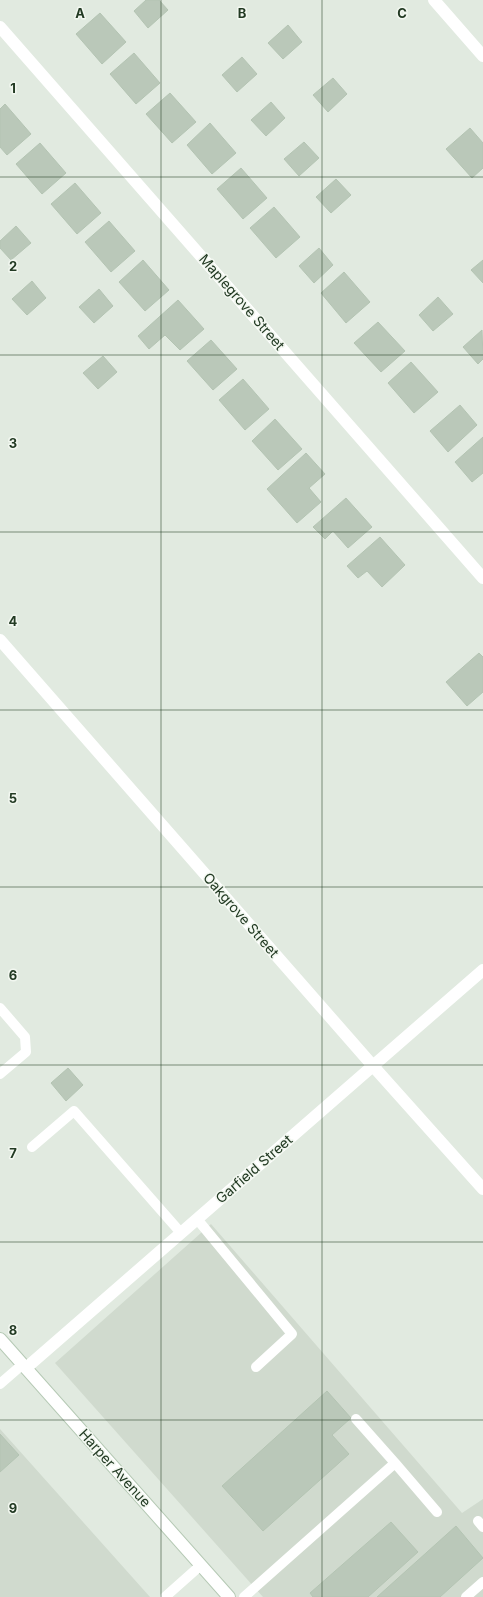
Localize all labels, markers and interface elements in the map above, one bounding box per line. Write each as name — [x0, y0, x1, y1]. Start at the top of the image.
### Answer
text: A — [75, 5, 85, 21]
text: B — [238, 5, 247, 21]
text: C — [397, 5, 407, 21]
text: 1 — [10, 80, 16, 96]
street label: Maplegrove Street — [196, 250, 289, 353]
text: 2 — [9, 258, 17, 274]
text: 3 — [9, 435, 17, 451]
text: 4 — [9, 613, 18, 629]
text: 5 — [9, 790, 17, 806]
street label: Oakgrove Street — [200, 869, 283, 961]
text: 6 — [9, 967, 17, 983]
street label: Garfield Street — [212, 1130, 296, 1207]
text: 7 — [9, 1145, 17, 1161]
text: 8 — [9, 1322, 17, 1338]
street label: Harper Avenue — [76, 1425, 155, 1510]
text: 9 — [9, 1500, 17, 1516]

